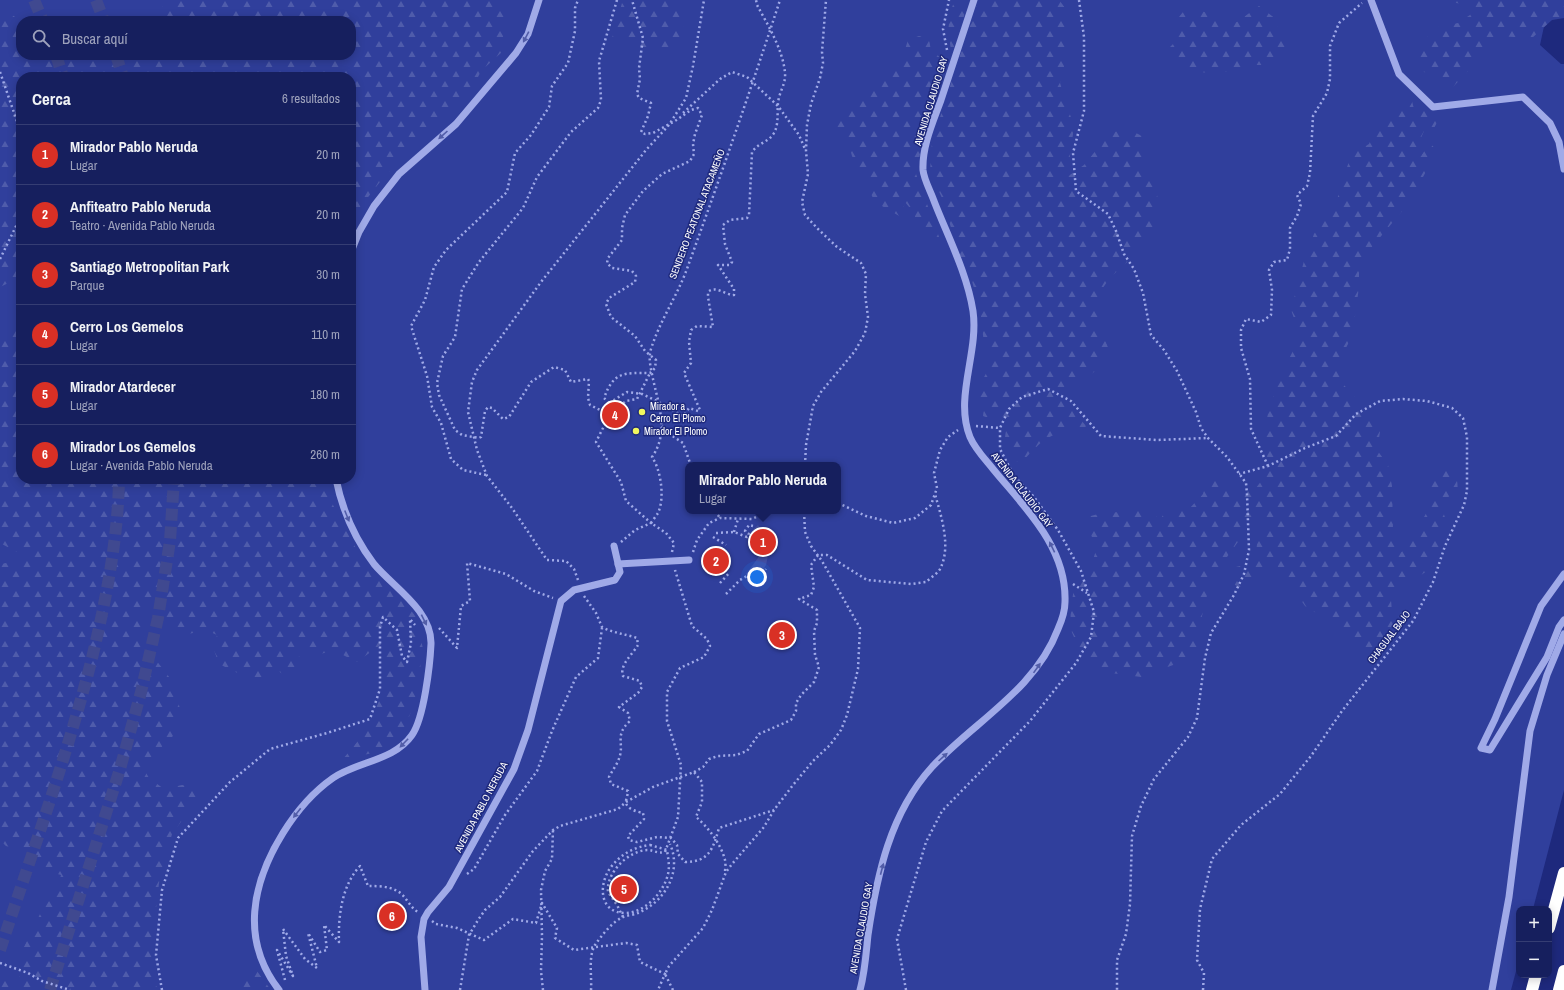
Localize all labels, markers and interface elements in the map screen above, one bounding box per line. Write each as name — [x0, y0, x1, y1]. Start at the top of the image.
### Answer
search box — [16, 16, 356, 60]
icon: search — [30, 27, 52, 49]
text: Buscar aquí — [62, 28, 128, 49]
one-way arrow — [523, 31, 530, 42]
street label: AVENIDA CLAUDIO GAY — [911, 54, 951, 148]
text: Cerca — [32, 87, 71, 110]
text: 6 resultados — [282, 90, 340, 107]
one-way arrow — [437, 131, 448, 140]
text: Mirador Pablo Neruda — [70, 136, 198, 157]
text: 1 — [42, 146, 48, 163]
text: 20 m — [316, 146, 340, 163]
street label: SENDERO PEATONAL ATACAMEÑO — [666, 147, 728, 281]
text: Lugar — [70, 157, 97, 174]
text: Anfiteatro Pablo Neruda — [70, 196, 211, 217]
text: 2 — [42, 206, 48, 223]
text: 20 m — [316, 206, 340, 223]
text: Teatro · Avenida Pablo Neruda — [70, 217, 215, 234]
text: Santiago Metropolitan Park — [70, 256, 229, 277]
text: 3 — [42, 266, 48, 283]
text: 30 m — [316, 266, 340, 283]
text: Parque — [70, 277, 104, 294]
text: Cerro Los Gemelos — [70, 316, 183, 337]
text: 4 — [42, 326, 48, 343]
text: 110 m — [311, 326, 340, 343]
text: Lugar — [70, 337, 97, 354]
text: Mirador Atardecer — [70, 376, 176, 397]
text: 5 — [42, 386, 48, 403]
text: 180 m — [310, 386, 340, 403]
text: Lugar — [70, 397, 97, 414]
pin: 4 — [602, 400, 628, 430]
place label: Mirador a Cerro El Plomo — [650, 400, 706, 425]
marker: Mirador a Cerro El Plomo — [637, 407, 647, 417]
place label: Mirador El Plomo — [644, 425, 708, 438]
marker: Mirador El Plomo — [631, 426, 641, 436]
text: Mirador Los Gemelos — [70, 436, 196, 457]
text: 6 — [42, 446, 48, 463]
text: 260 m — [310, 446, 340, 463]
street label: AVENIDA CLAUDIO GAY — [988, 449, 1056, 531]
text: Lugar · Avenida Pablo Neruda — [70, 457, 213, 474]
popup — [685, 462, 841, 514]
text: Mirador Pablo Neruda — [699, 469, 827, 490]
text: Lugar — [699, 490, 726, 507]
one-way arrow — [345, 511, 351, 523]
pin: 1 — [750, 527, 776, 557]
one-way arrow — [1049, 541, 1055, 553]
pin: 2 — [703, 546, 729, 576]
your location — [747, 567, 767, 587]
street label: CHAGUAL BAJO — [1365, 608, 1413, 666]
one-way arrow — [421, 614, 427, 626]
pin: 3 — [769, 620, 795, 650]
one-way arrow — [1033, 663, 1041, 674]
one-way arrow — [399, 738, 409, 748]
one-way arrow — [938, 753, 947, 762]
street label: AVENIDA PABLO NERUDA — [451, 759, 511, 855]
one-way arrow — [293, 807, 302, 818]
one-way arrow — [879, 863, 885, 875]
pin: 5 — [611, 874, 637, 904]
street label: AVENIDA CLAUDIO GAY — [846, 881, 876, 976]
pin: 6 — [379, 901, 405, 931]
map controls — [1516, 906, 1552, 978]
button: + — [1516, 906, 1552, 942]
button: − — [1516, 942, 1552, 978]

